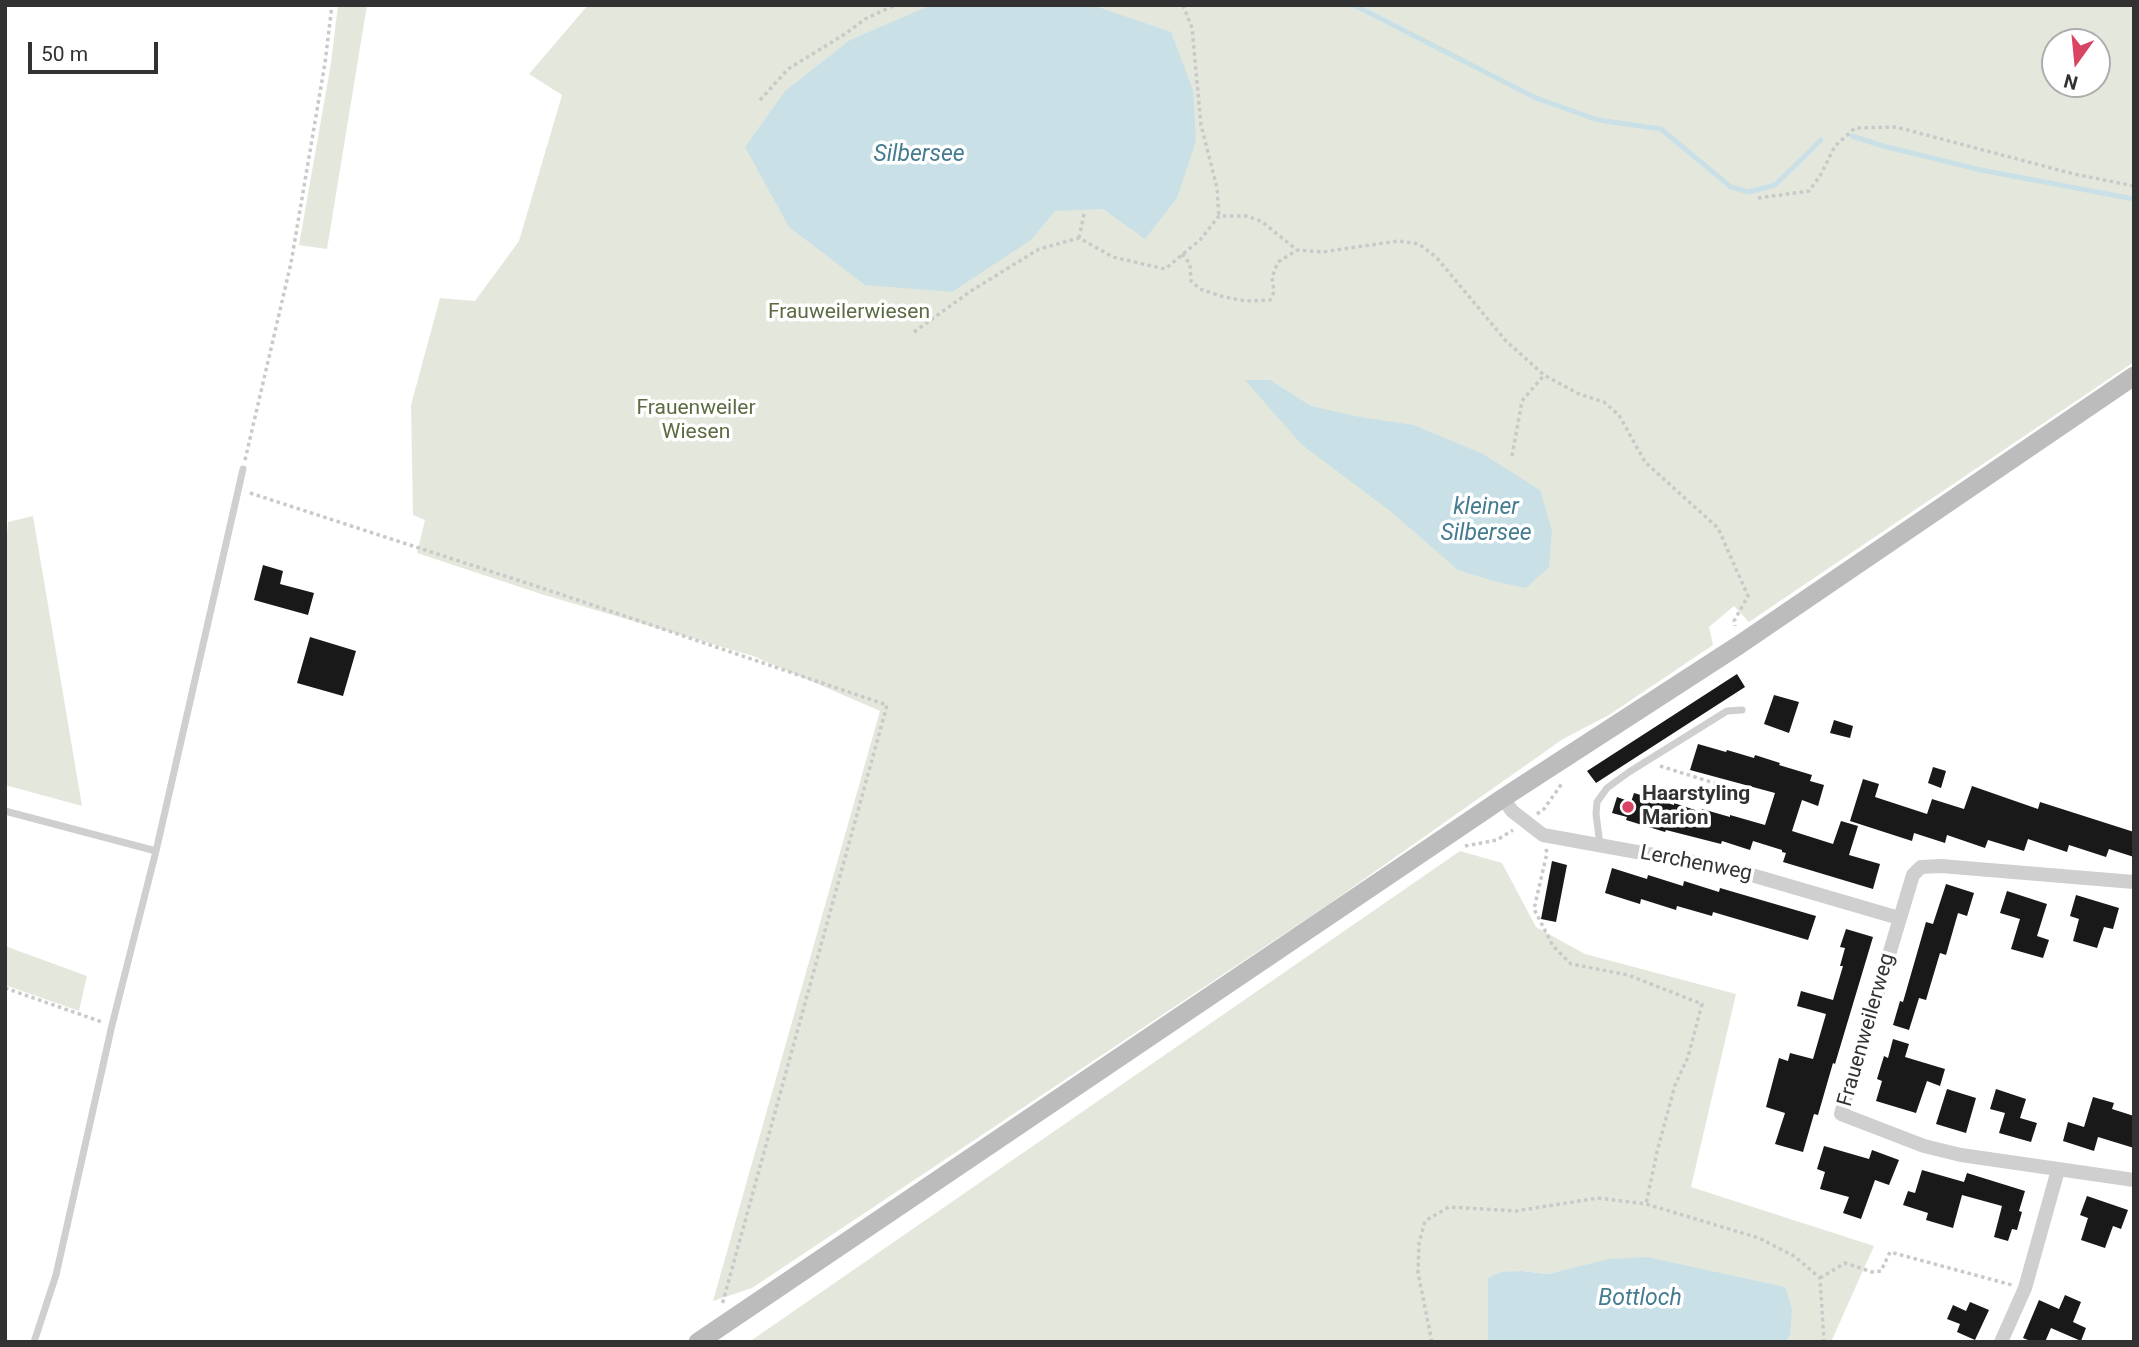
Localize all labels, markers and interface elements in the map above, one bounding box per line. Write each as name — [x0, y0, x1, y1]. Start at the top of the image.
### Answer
scale bar — [32, 28, 161, 72]
north arrow — [2041, 28, 2111, 98]
text: 50 m — [41, 42, 88, 66]
text: N — [2062, 69, 2080, 95]
water label: Silbersee — [873, 141, 965, 169]
park label: Frauweilerwiesen — [768, 300, 930, 326]
park label: Frauenweiler Wiesen — [636, 396, 756, 446]
water label: kleiner Silbersee — [1440, 494, 1532, 548]
place label: Haarstyling Marion — [1642, 782, 1750, 832]
marker: Haarstyling Marion — [1620, 799, 1636, 815]
street label: Lerchenweg — [1638, 841, 1754, 887]
street label: Frauenweilerweg — [1833, 951, 1901, 1109]
water label: Bottloch — [1598, 1285, 1682, 1313]

